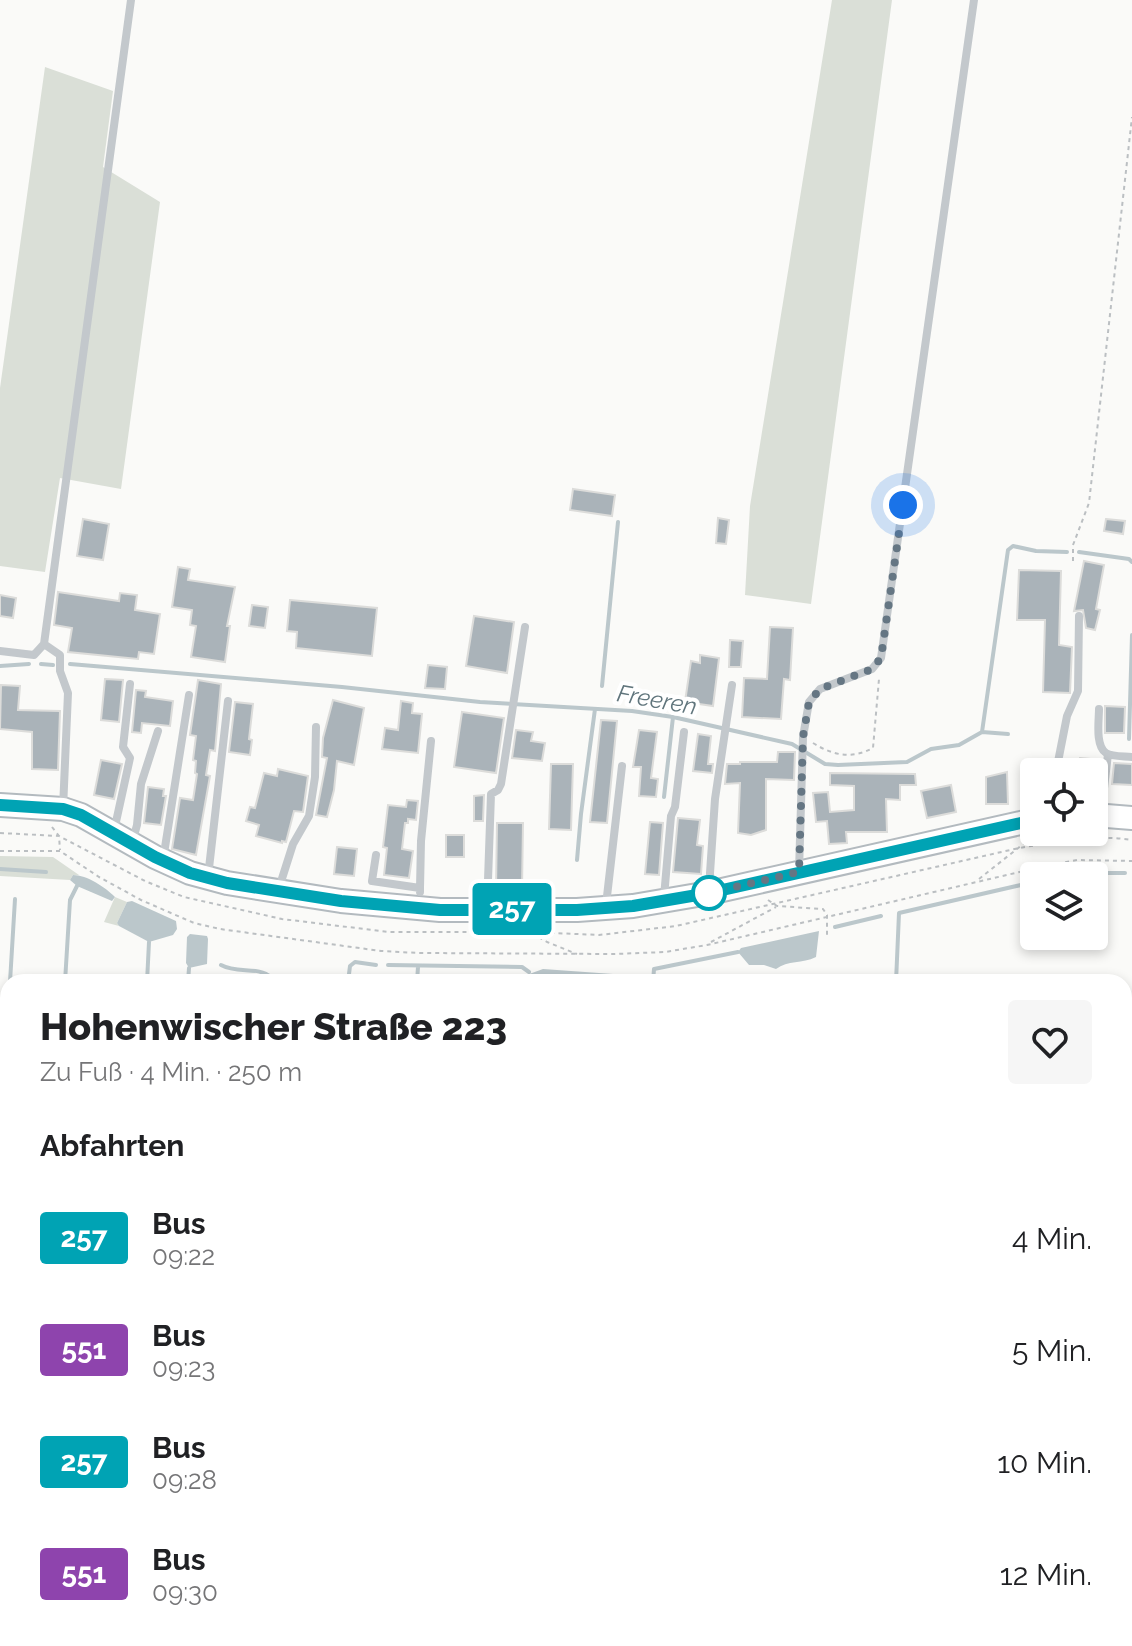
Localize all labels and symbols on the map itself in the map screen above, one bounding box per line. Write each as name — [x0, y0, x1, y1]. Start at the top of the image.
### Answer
your location — [883, 485, 923, 525]
water label: Freeren — [615, 678, 699, 721]
unlabelled marker — [692, 876, 726, 910]
line badge: 257 — [466, 883, 558, 935]

